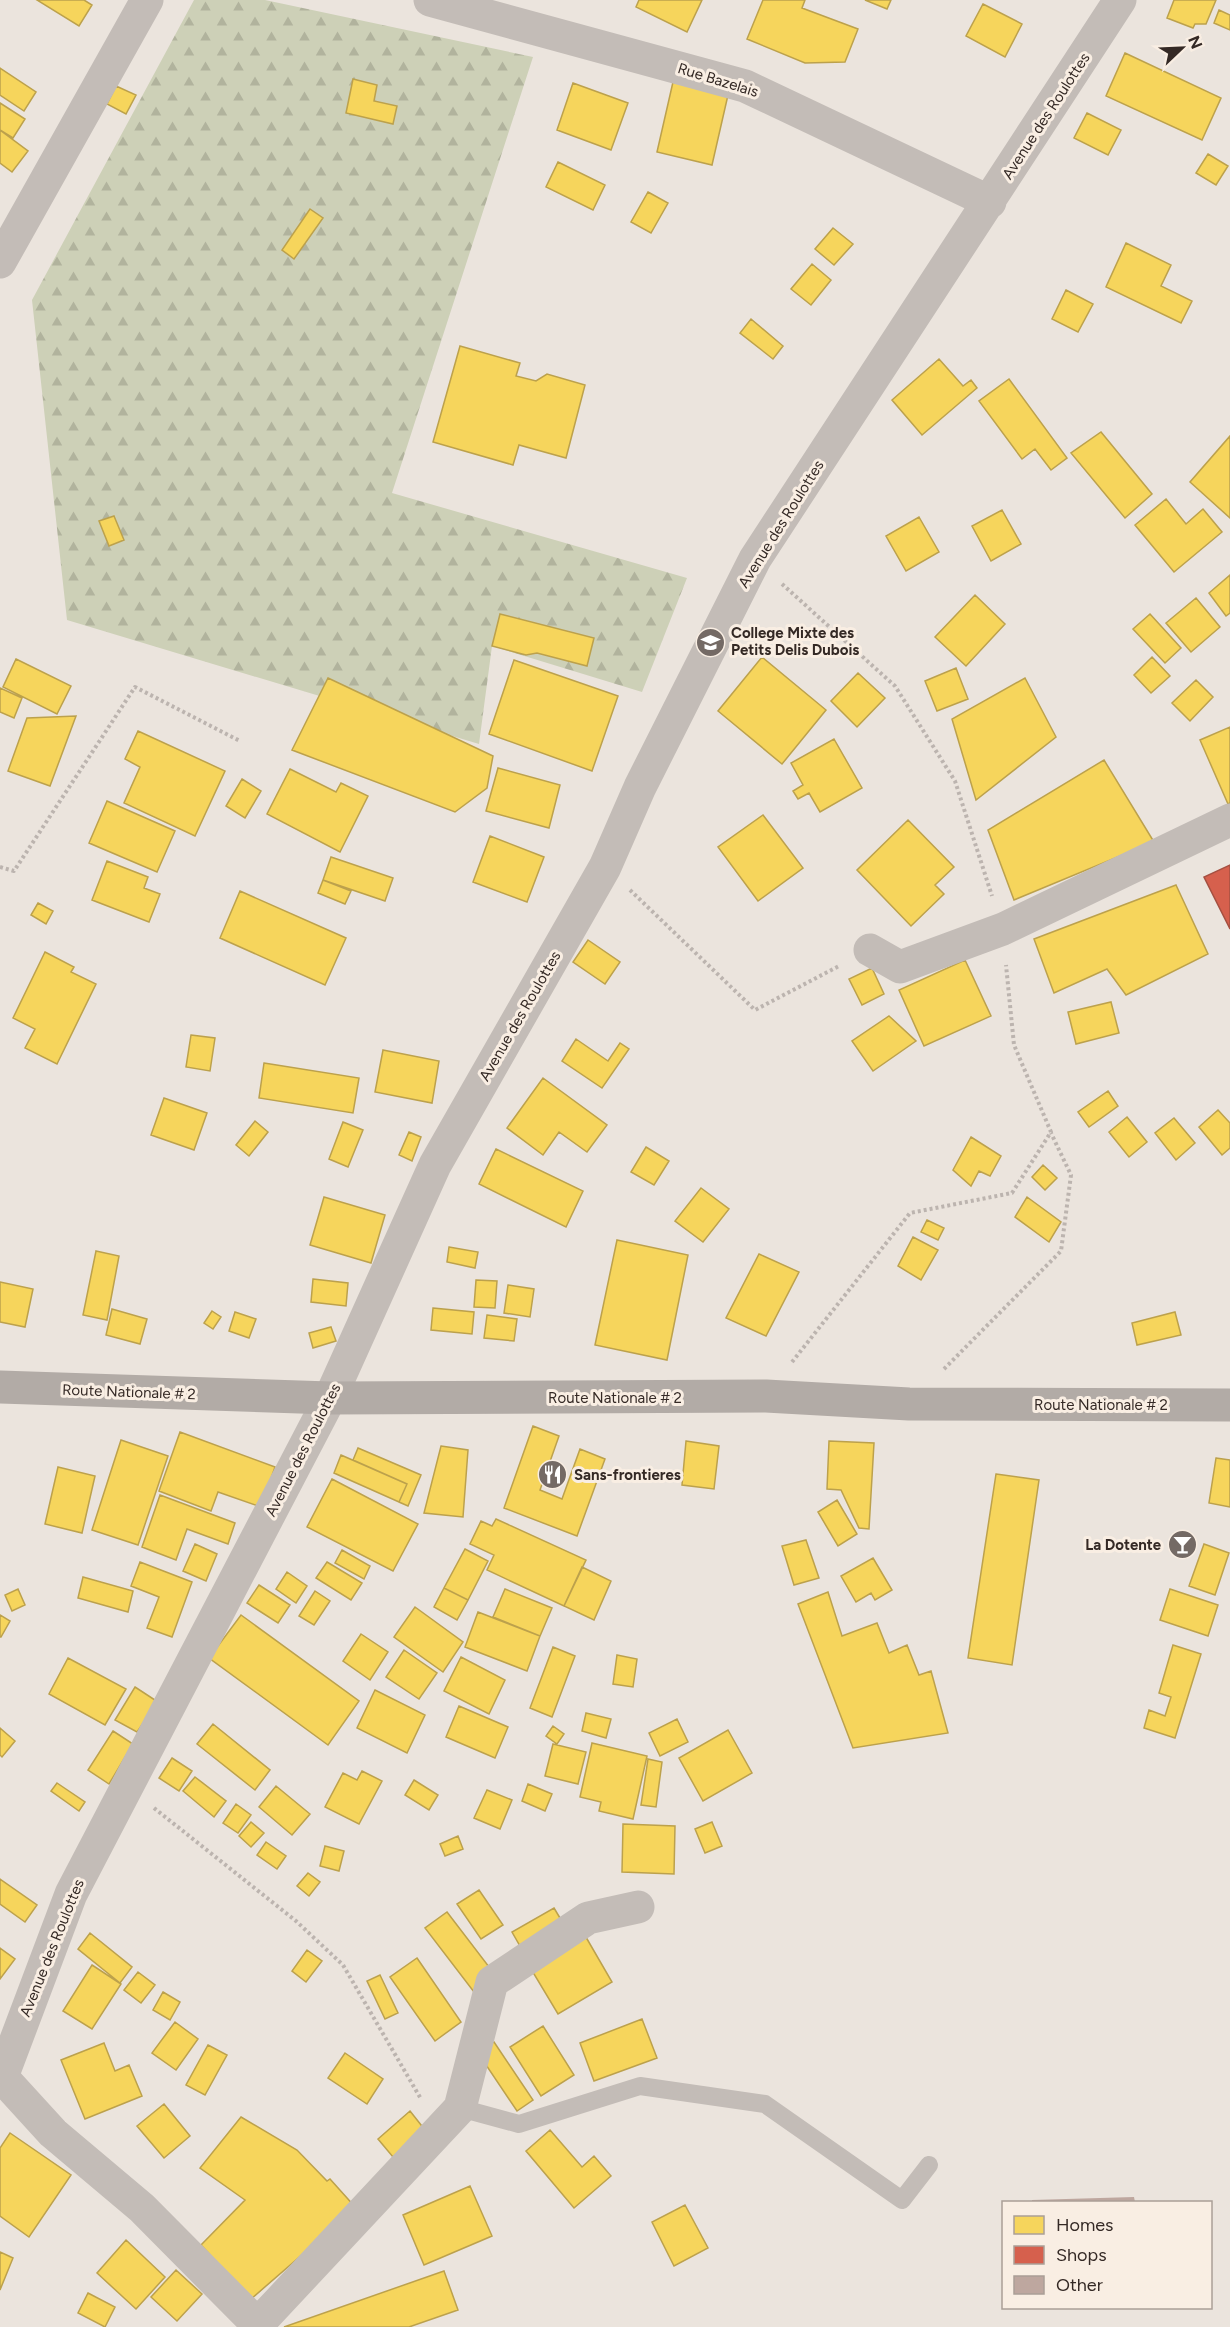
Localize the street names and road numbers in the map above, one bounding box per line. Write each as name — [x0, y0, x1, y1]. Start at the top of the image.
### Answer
street label: Avenue des Roulottes — [998, 49, 1094, 183]
street label: Rue Bazelais — [675, 59, 761, 101]
street label: Avenue des Roulottes — [734, 457, 828, 591]
street label: Avenue des Roulottes — [475, 948, 565, 1084]
street label: Avenue des Roulottes — [262, 1380, 344, 1520]
street label: Route Nationale # 2 — [62, 1381, 196, 1403]
street label: Route Nationale # 2 — [548, 1389, 682, 1407]
street label: Route Nationale # 2 — [1034, 1396, 1168, 1414]
street label: Avenue des Roulottes — [16, 1876, 88, 2020]

